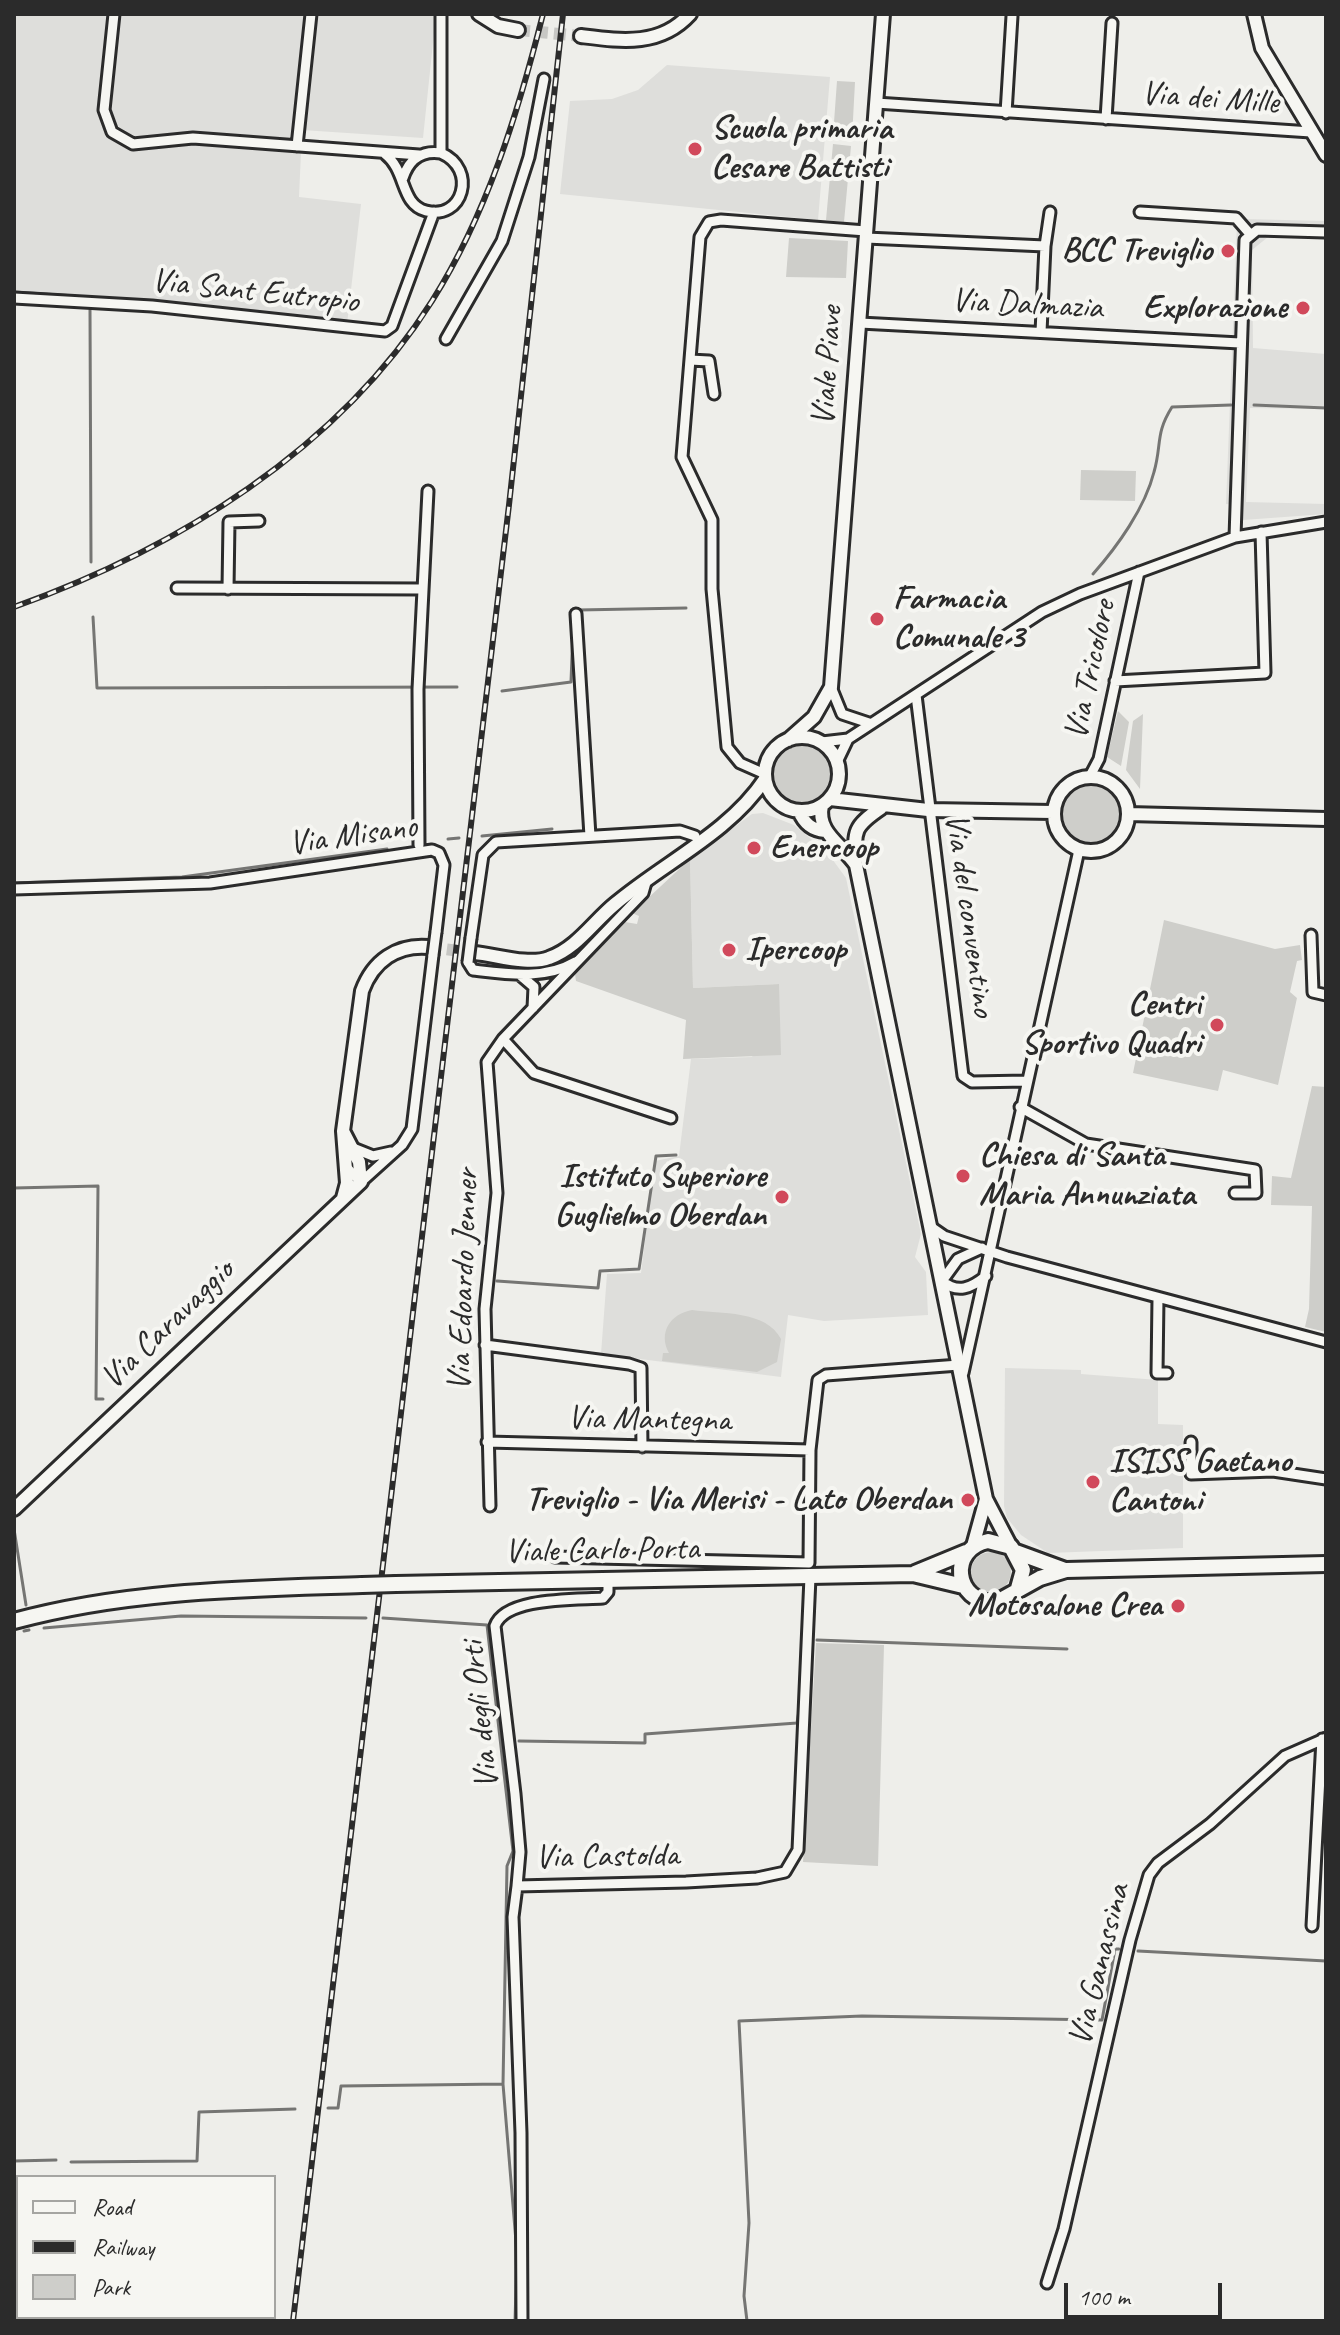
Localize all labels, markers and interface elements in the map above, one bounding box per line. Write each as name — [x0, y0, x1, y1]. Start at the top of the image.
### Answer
street label: Via dei Mille — [1140, 74, 1280, 124]
place label: Scuola primaria Cesare Battisti — [711, 109, 892, 188]
marker: Scuola primaria Cesare Battisti — [686, 140, 704, 158]
place label: BCC Treviglio — [1062, 231, 1212, 271]
marker: BCC Treviglio — [1219, 242, 1237, 260]
street label: Via Sant Eutropio — [149, 261, 361, 323]
street label: Via Dalmazia — [950, 281, 1104, 329]
place label: Explorazione — [1143, 288, 1287, 328]
marker: Explorazione — [1294, 299, 1312, 317]
street label: Viale Piave — [803, 305, 853, 427]
place label: Farmacia Comunale 3 — [893, 579, 1024, 658]
street label: Via Tricolore — [1056, 597, 1126, 743]
marker: Farmacia Comunale 3 — [868, 610, 886, 628]
street label: Via Misano — [286, 807, 420, 865]
street label: Via del conventino — [935, 811, 1003, 1019]
place label: Enercoop — [770, 828, 878, 868]
marker: Enercoop — [745, 839, 763, 857]
place label: Ipercoop — [745, 930, 846, 970]
marker: Ipercoop — [720, 941, 738, 959]
place label: Centri Sportivo Quadri — [1021, 985, 1201, 1064]
marker: Centri Sportivo Quadri — [1208, 1016, 1226, 1034]
place label: Chiesa di Santa Maria Annunziata — [979, 1136, 1195, 1216]
place label: Istituto Superiore Guglielmo Oberdan — [554, 1157, 766, 1236]
marker: Chiesa di Santa Maria Annunziata — [954, 1167, 972, 1185]
street label: Via Edoardo Jenner — [440, 1168, 488, 1392]
marker: Istituto Superiore Guglielmo Oberdan — [773, 1188, 791, 1206]
street label: Via Caravaggio — [93, 1251, 243, 1399]
street label: Via Mantegna — [567, 1398, 731, 1442]
place label: ISISS Gaetano Cantoni — [1109, 1442, 1291, 1522]
marker: ISISS Gaetano Cantoni — [1084, 1473, 1102, 1491]
place label: Treviglio - Via Merisi - Lato Oberdan — [526, 1480, 952, 1520]
marker: Treviglio - Via Merisi - Lato Oberdan — [959, 1491, 977, 1509]
street label: Viale Carlo Porta — [504, 1529, 700, 1573]
place label: Motosalone Crea — [968, 1586, 1162, 1626]
marker: Motosalone Crea — [1169, 1597, 1187, 1615]
street label: Via degli Orti — [453, 1639, 509, 1791]
street label: Via Castolda — [535, 1835, 679, 1879]
street label: Via Ganassina — [1060, 1880, 1140, 2050]
legend — [16, 2175, 276, 2319]
text: Road — [92, 2192, 132, 2222]
text: Railway — [92, 2232, 154, 2262]
scale bar — [1068, 2267, 1226, 2317]
text: Park — [92, 2272, 130, 2302]
text: 100 m — [1078, 2282, 1130, 2312]

